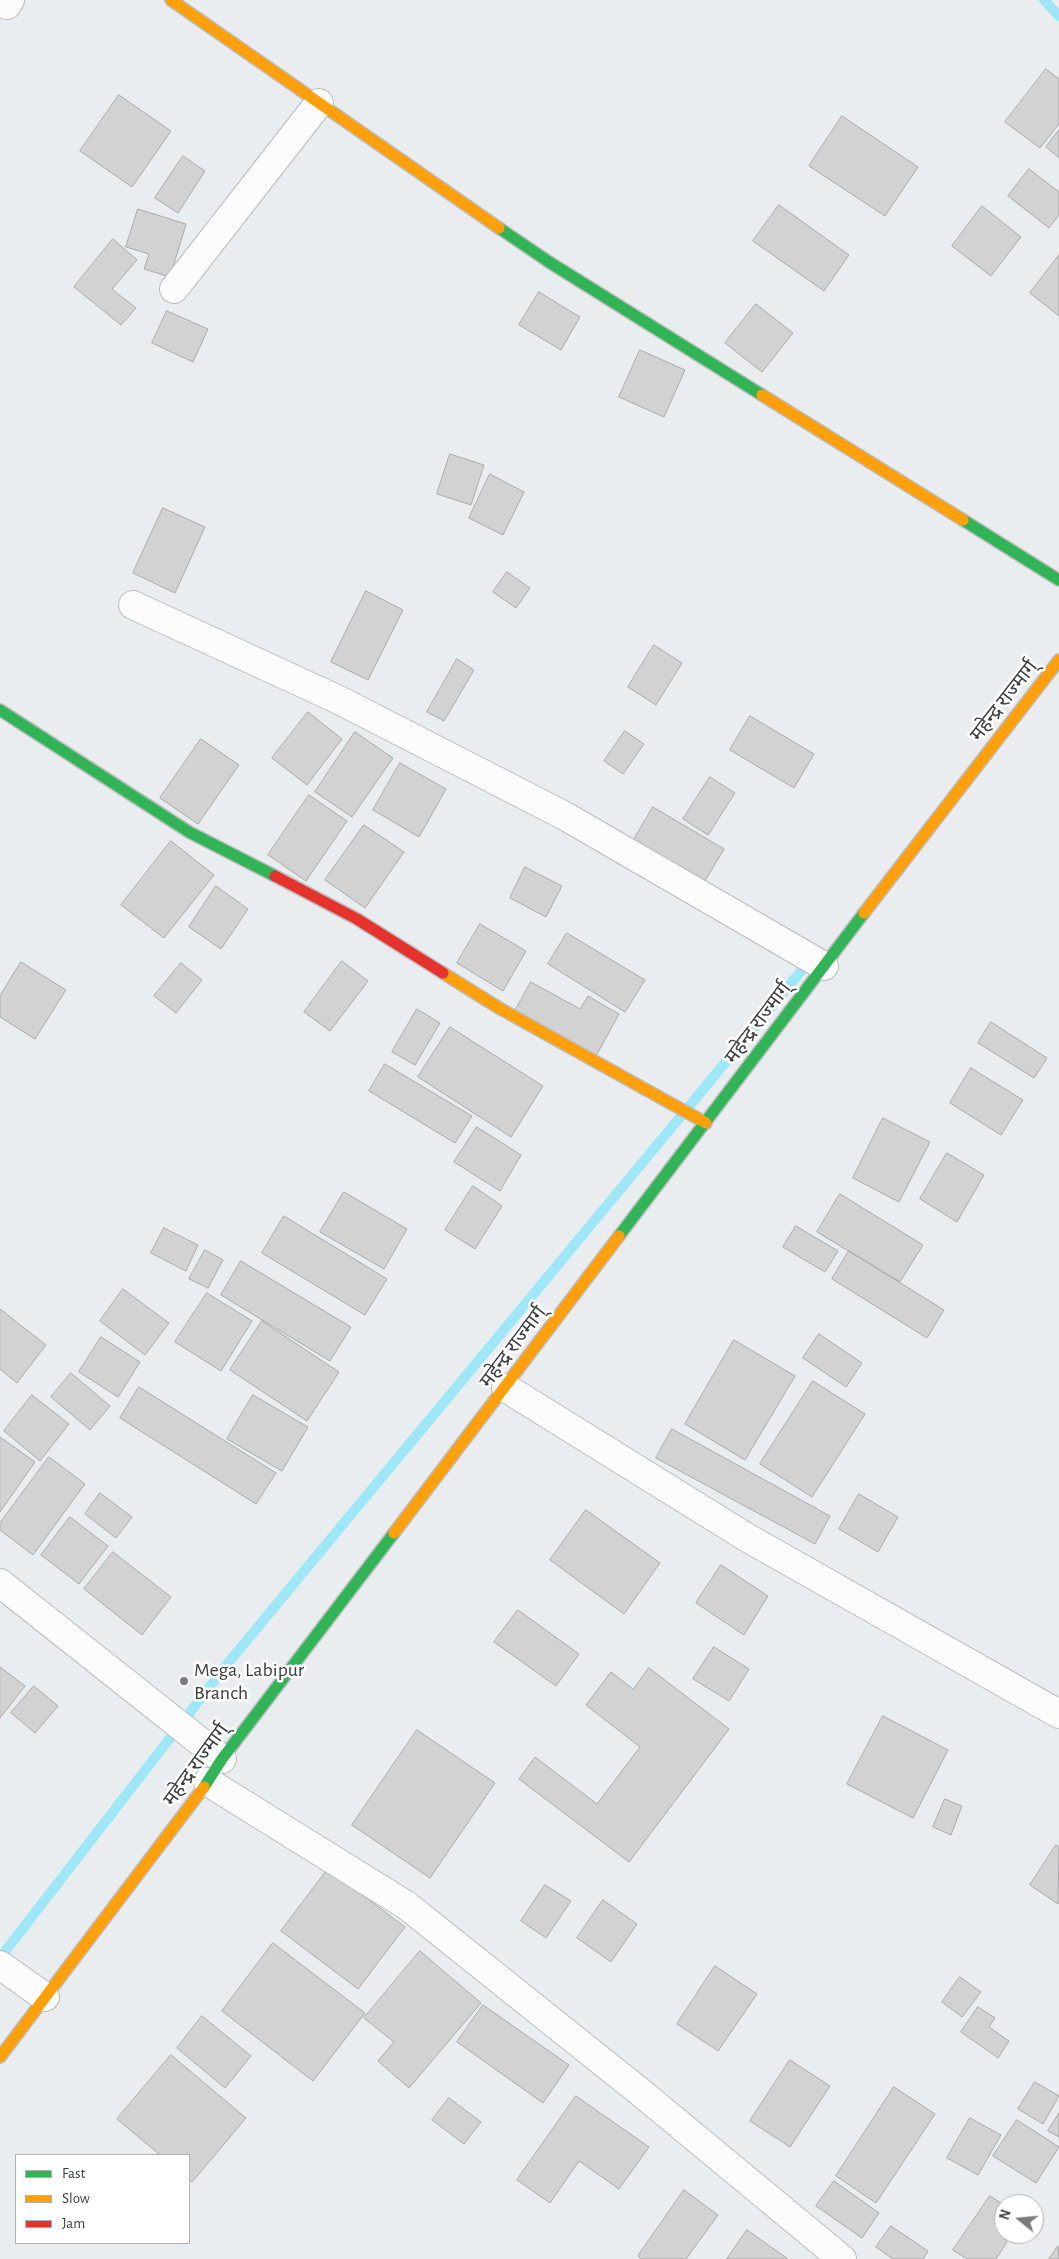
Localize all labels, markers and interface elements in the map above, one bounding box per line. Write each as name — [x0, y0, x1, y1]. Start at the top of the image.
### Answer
street label: महेन्द्र राज्मार्ग् — [965, 656, 1043, 746]
street label: महेन्द्र राज्मार्ग् — [720, 977, 796, 1069]
street label: महेन्द्र राज्मार्ग् — [475, 1301, 551, 1393]
place label: Mega, Labipur Branch — [194, 1658, 304, 1705]
marker: Mega, Labipur Branch — [178, 1675, 190, 1687]
street label: महेन्द्र राज्मार्ग् — [158, 1719, 234, 1811]
legend — [15, 2154, 190, 2244]
text: Fast — [62, 2166, 85, 2181]
text: Slow — [62, 2191, 90, 2206]
north arrow — [994, 2194, 1044, 2244]
text: N — [997, 2208, 1014, 2222]
text: Jam — [62, 2216, 85, 2231]

